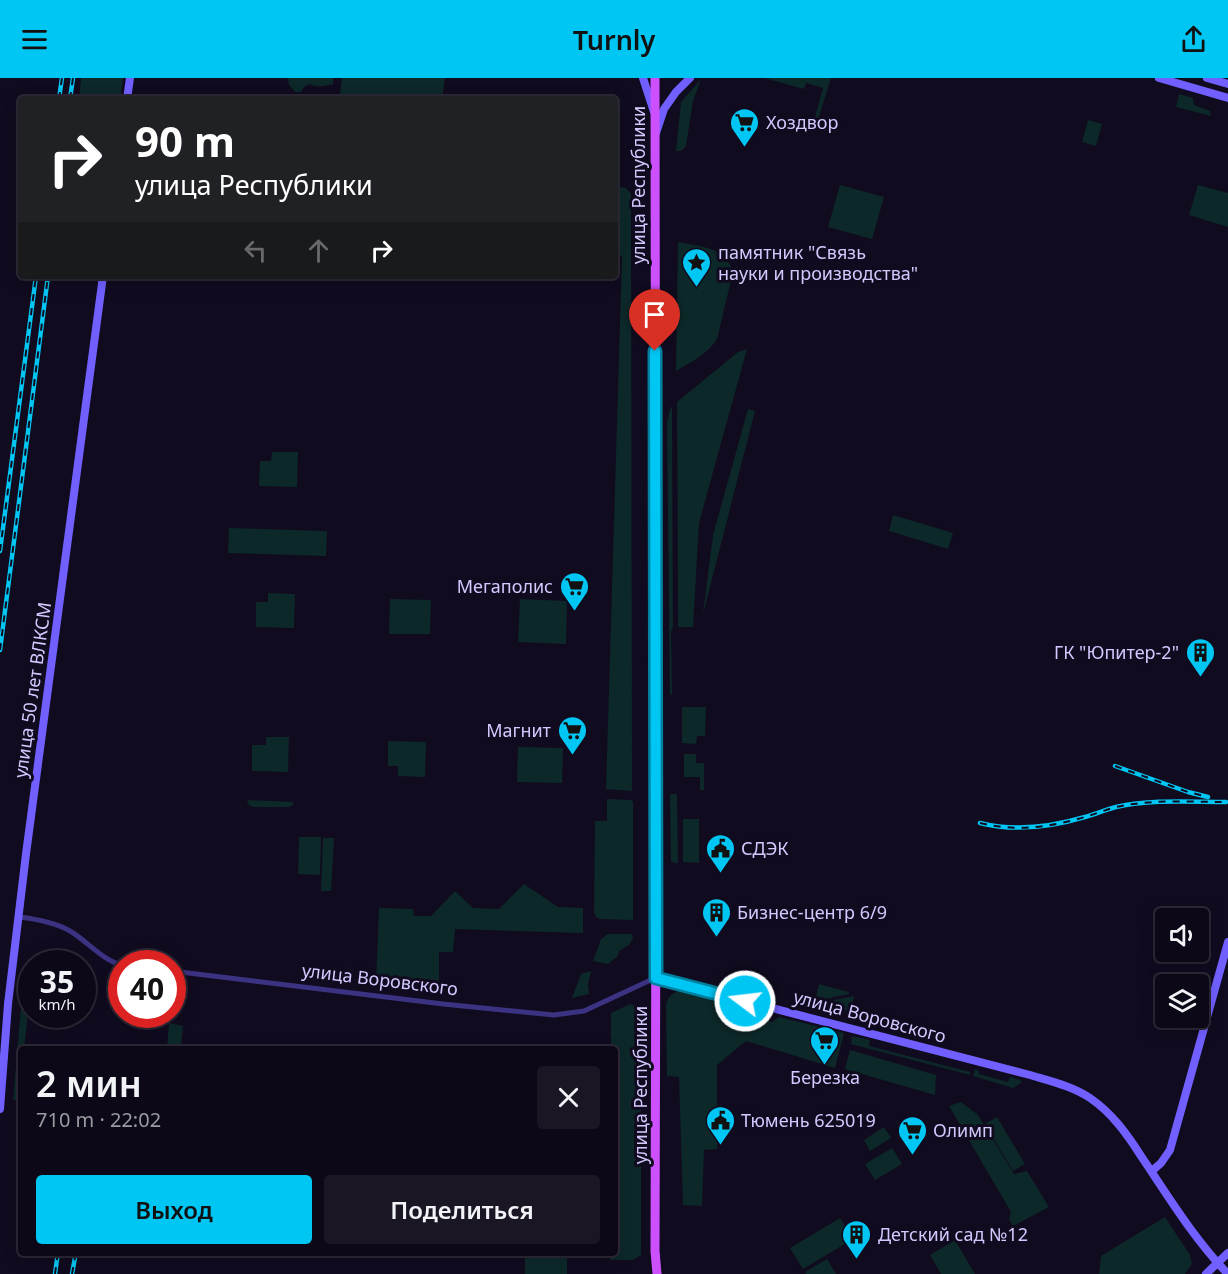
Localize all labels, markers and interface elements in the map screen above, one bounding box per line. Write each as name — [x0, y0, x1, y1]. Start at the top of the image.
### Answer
text: Turnly — [573, 21, 655, 58]
icon: menu — [18, 23, 51, 56]
icon: share — [1177, 23, 1210, 56]
street label: улица Республики — [626, 106, 650, 264]
supermarket icon: Хоздвор — [729, 106, 761, 148]
place label: Хоздвор — [766, 110, 838, 134]
text: 90 m — [135, 112, 235, 169]
icon: right — [36, 120, 114, 198]
text: улица Республики — [135, 166, 373, 203]
icon: left — [239, 234, 272, 267]
icon: ahead — [302, 234, 335, 267]
icon: right — [365, 234, 398, 267]
place label: памятник "Связь науки и производства" — [718, 240, 918, 285]
place icon: памятник "Связь науки и производства" — [681, 246, 713, 288]
pin — [629, 289, 680, 351]
icon: arrive — [638, 298, 671, 331]
supermarket icon: Мегаполис — [558, 570, 590, 612]
place label: Мегаполис — [457, 574, 553, 598]
street label: улица 50 лет ВЛКСМ — [8, 601, 56, 779]
building icon: ГК "Юпитер-2" — [1184, 636, 1216, 678]
place label: ГК "Юпитер-2" — [1054, 640, 1179, 664]
supermarket icon: Магнит — [556, 714, 588, 756]
place label: Магнит — [486, 718, 552, 742]
public building icon: СДЭК — [704, 832, 736, 874]
place label: СДЭК — [741, 836, 789, 860]
building icon: Бизнес-центр 6/9 — [700, 896, 732, 938]
place label: Бизнес-центр 6/9 — [737, 900, 887, 924]
map controls — [1155, 908, 1209, 1028]
button: sound — [1155, 908, 1209, 962]
speed limit sign: 40 — [108, 950, 186, 1028]
street label: улица Воровского — [301, 958, 459, 1000]
text: 35 — [40, 961, 74, 1002]
position arrow — [713, 969, 777, 1033]
button: layers — [1155, 974, 1209, 1028]
street label: улица Воровского — [791, 984, 949, 1048]
text: km/h — [39, 994, 75, 1014]
street label: улица Республики — [628, 1006, 652, 1164]
supermarket icon: Березка — [809, 1024, 841, 1066]
text: 2 мин — [36, 1059, 142, 1108]
place label: Березка — [790, 1065, 860, 1089]
button: close — [537, 1066, 600, 1129]
public building icon: Тюмень 625019 — [704, 1104, 736, 1146]
text: 710 m · 22:02 — [36, 1106, 161, 1133]
place label: Тюмень 625019 — [741, 1108, 876, 1132]
supermarket icon: Олимп — [896, 1114, 928, 1156]
place label: Олимп — [933, 1118, 993, 1142]
button: Выход — [36, 1175, 312, 1244]
button: Поделиться — [324, 1175, 600, 1244]
building icon: Детский сад №12 — [841, 1218, 873, 1260]
place label: Детский сад №12 — [878, 1222, 1028, 1246]

